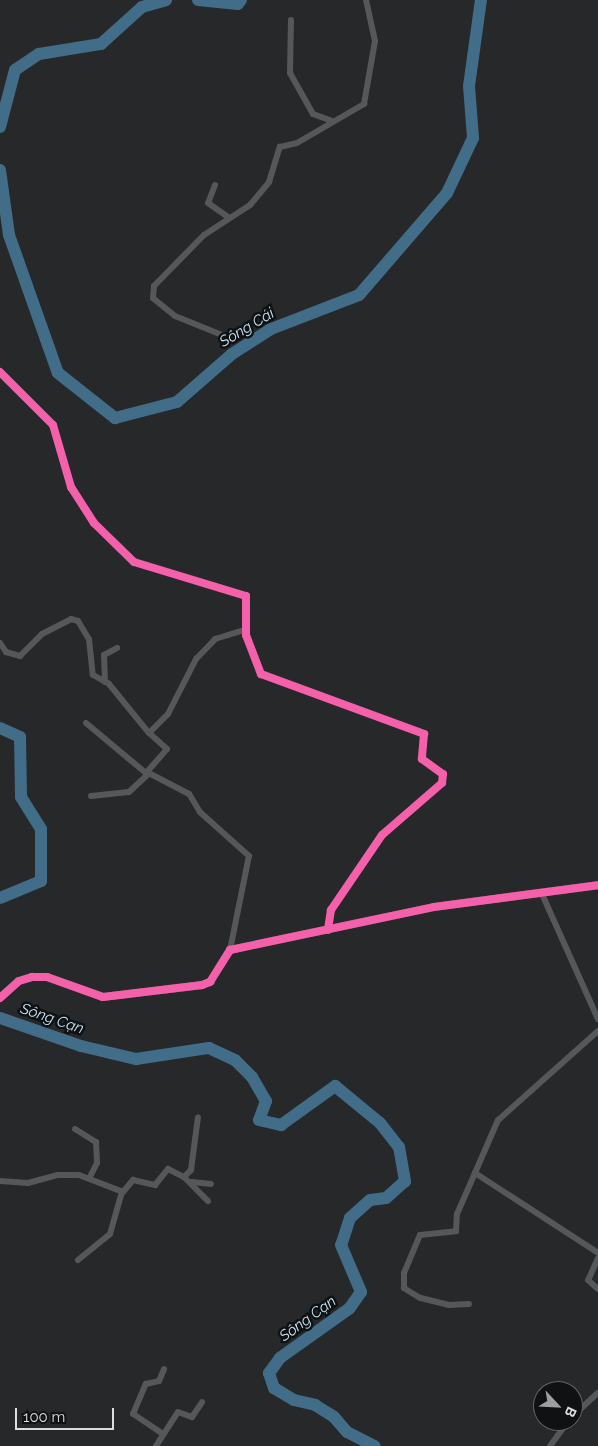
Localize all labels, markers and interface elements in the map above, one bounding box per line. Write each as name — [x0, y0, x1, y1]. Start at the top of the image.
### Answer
water label: Sông Cái — [216, 305, 278, 351]
water label: Sông Cạn — [18, 1000, 86, 1038]
water label: Sông Cạn — [276, 1292, 340, 1346]
north arrow — [533, 1381, 583, 1431]
scale bar — [18, 1398, 116, 1430]
text: B — [561, 1404, 580, 1420]
text: 100 m — [23, 1408, 65, 1426]

